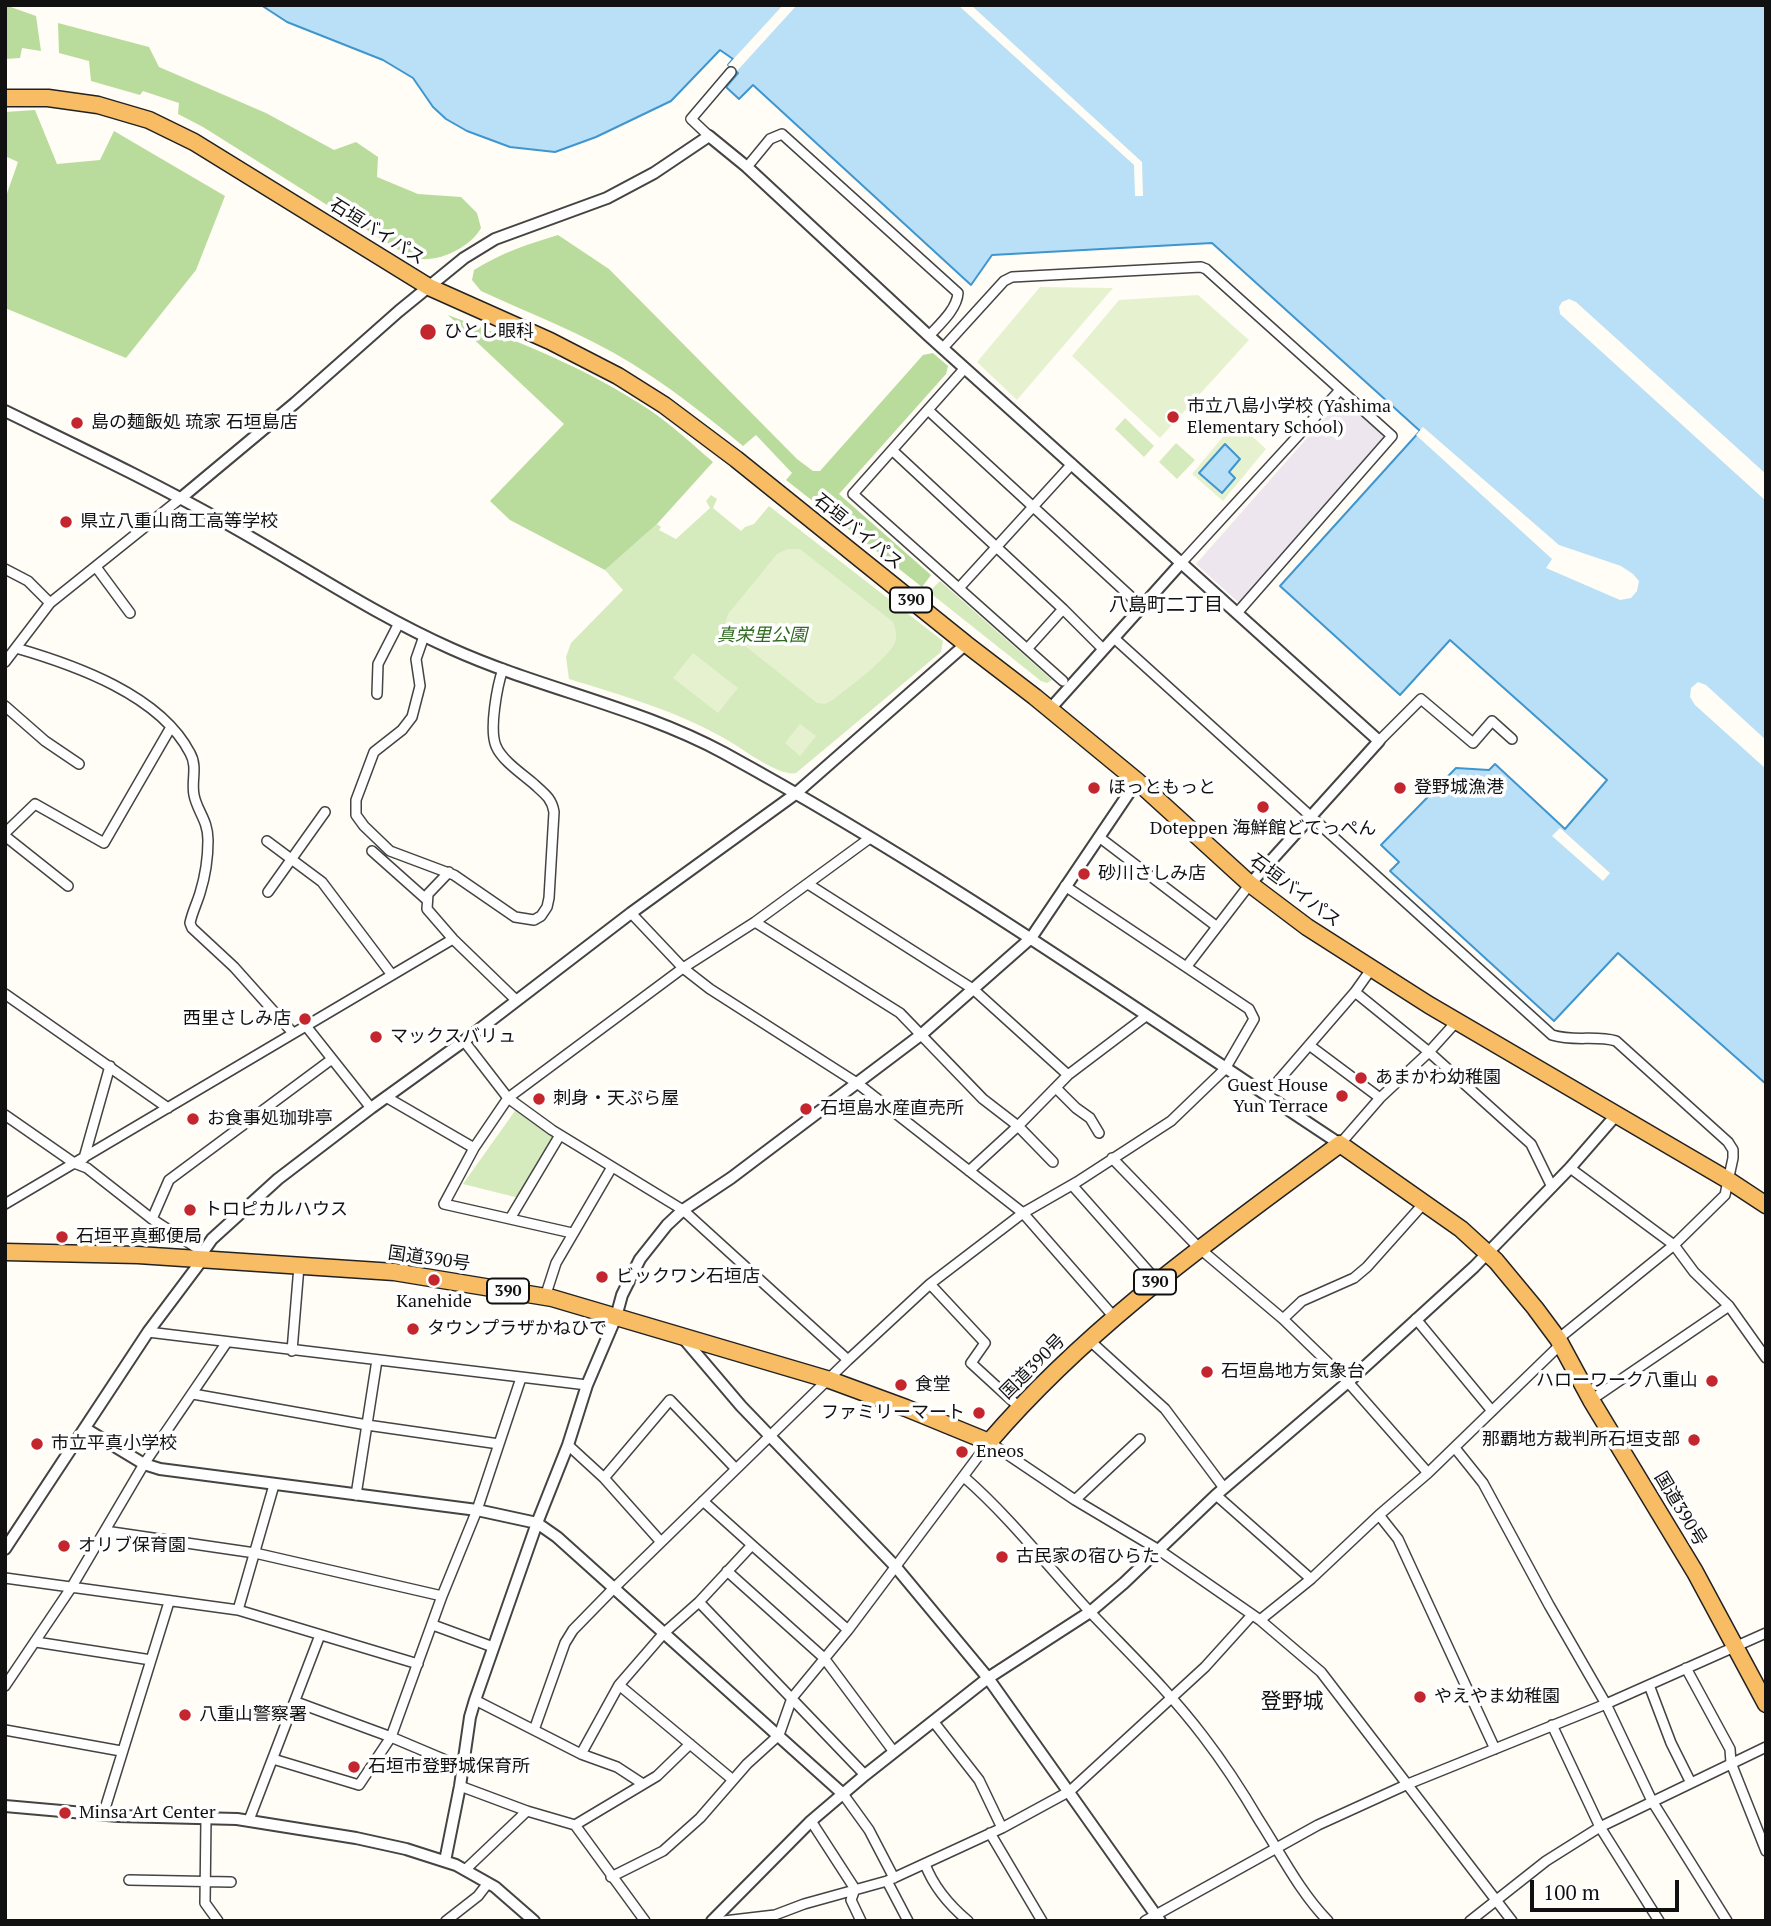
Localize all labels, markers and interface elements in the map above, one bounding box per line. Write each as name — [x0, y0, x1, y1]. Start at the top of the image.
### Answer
street label: 石垣バイパス — [325, 194, 429, 270]
place label: ひとし眼科 — [444, 321, 534, 343]
marker: ひとし眼科 — [418, 322, 438, 342]
place label: 市立八島小学校 (Yashima Elementary School) — [1187, 396, 1391, 438]
marker: 市立八島小学校 (Yashima Elementary School) — [1165, 409, 1181, 425]
place label: 島の麺飯処 琉家 石垣島店 — [91, 412, 298, 434]
marker: 島の麺飯処 琉家 石垣島店 — [69, 415, 85, 431]
street label: 石垣バイパス — [809, 490, 907, 574]
place label: 県立八重山商工高等学校 — [80, 511, 278, 533]
marker: 県立八重山商工高等学校 — [58, 514, 74, 530]
road number: 390 — [890, 587, 932, 612]
district label: 八島町二丁目 — [1109, 595, 1223, 617]
park label: 真栄里公園 — [717, 625, 807, 647]
place label: ほっともっと — [1108, 777, 1216, 799]
place label: 登野城漁港 — [1414, 777, 1504, 799]
marker: ほっともっと — [1086, 780, 1102, 796]
marker: 登野城漁港 — [1392, 780, 1408, 796]
marker: Doteppen 海鮮館どてっぺん — [1255, 799, 1271, 815]
place label: Doteppen 海鮮館どてっぺん — [1150, 818, 1376, 840]
street label: 石垣バイパス — [1245, 850, 1345, 932]
place label: 砂川さしみ店 — [1098, 863, 1206, 885]
marker: 砂川さしみ店 — [1076, 866, 1092, 882]
place label: 西里さしみ店 — [183, 1008, 291, 1030]
marker: 西里さしみ店 — [297, 1011, 313, 1027]
place label: マックスバリュ — [390, 1026, 516, 1048]
marker: マックスバリュ — [368, 1029, 384, 1045]
place label: あまかわ幼稚園 — [1375, 1067, 1501, 1089]
marker: あまかわ幼稚園 — [1353, 1070, 1369, 1086]
place label: Guest House Yun Terrace — [1227, 1075, 1328, 1118]
place label: 刺身・天ぷら屋 — [553, 1088, 679, 1110]
marker: Guest House Yun Terrace — [1334, 1088, 1350, 1104]
marker: 刺身・天ぷら屋 — [531, 1091, 547, 1107]
place label: 石垣島水産直売所 — [820, 1098, 964, 1120]
marker: 石垣島水産直売所 — [798, 1101, 814, 1117]
place label: お食事処珈琲亭 — [207, 1108, 333, 1130]
marker: お食事処珈琲亭 — [185, 1111, 201, 1127]
place label: トロピカルハウス — [204, 1199, 348, 1221]
marker: トロピカルハウス — [182, 1202, 198, 1218]
place label: 石垣平真郵便局 — [76, 1226, 202, 1248]
marker: 石垣平真郵便局 — [54, 1229, 70, 1245]
street label: 国道390号 — [387, 1243, 471, 1275]
place label: ビックワン石垣店 — [616, 1266, 760, 1288]
marker: ビックワン石垣店 — [594, 1269, 610, 1285]
road number: 390 — [1134, 1270, 1176, 1294]
marker: Kanehide — [426, 1272, 442, 1288]
road number: 390 — [487, 1278, 529, 1303]
place label: Kanehide — [396, 1291, 472, 1313]
place label: タウンプラザかねひで — [427, 1318, 607, 1340]
marker: タウンプラザかねひで — [405, 1321, 421, 1337]
street label: 国道390号 — [996, 1330, 1070, 1404]
place label: 石垣島地方気象台 — [1221, 1361, 1365, 1383]
marker: 石垣島地方気象台 — [1199, 1364, 1215, 1380]
place label: ハローワーク八重山 — [1536, 1370, 1698, 1392]
marker: ハローワーク八重山 — [1704, 1373, 1720, 1389]
place label: 食堂 — [915, 1374, 951, 1396]
marker: 食堂 — [893, 1377, 909, 1393]
place label: ファミリーマート — [821, 1402, 965, 1424]
marker: ファミリーマート — [971, 1405, 987, 1421]
place label: 那覇地方裁判所石垣支部 — [1482, 1429, 1680, 1451]
marker: 那覇地方裁判所石垣支部 — [1686, 1432, 1702, 1448]
place label: 市立平真小学校 — [51, 1433, 177, 1455]
marker: 市立平真小学校 — [29, 1436, 45, 1452]
place label: Eneos — [976, 1441, 1024, 1463]
marker: Eneos — [954, 1444, 970, 1460]
street label: 国道390号 — [1649, 1468, 1711, 1550]
place label: オリブ保育園 — [78, 1535, 186, 1557]
marker: オリブ保育園 — [56, 1538, 72, 1554]
place label: 古民家の宿ひらた — [1016, 1546, 1160, 1568]
marker: 古民家の宿ひらた — [994, 1549, 1010, 1565]
place label: やえやま幼稚園 — [1434, 1686, 1560, 1708]
district label: 登野城 — [1261, 1689, 1323, 1715]
marker: やえやま幼稚園 — [1412, 1689, 1428, 1705]
place label: 八重山警察署 — [199, 1704, 307, 1726]
marker: 八重山警察署 — [177, 1707, 193, 1723]
place label: 石垣市登野城保育所 — [368, 1756, 530, 1778]
marker: 石垣市登野城保育所 — [346, 1759, 362, 1775]
place label: Minsa Art Center — [79, 1802, 216, 1824]
marker: Minsa Art Center — [57, 1805, 73, 1821]
scale bar — [1533, 1867, 1682, 1911]
text: 100 m — [1543, 1878, 1600, 1906]

